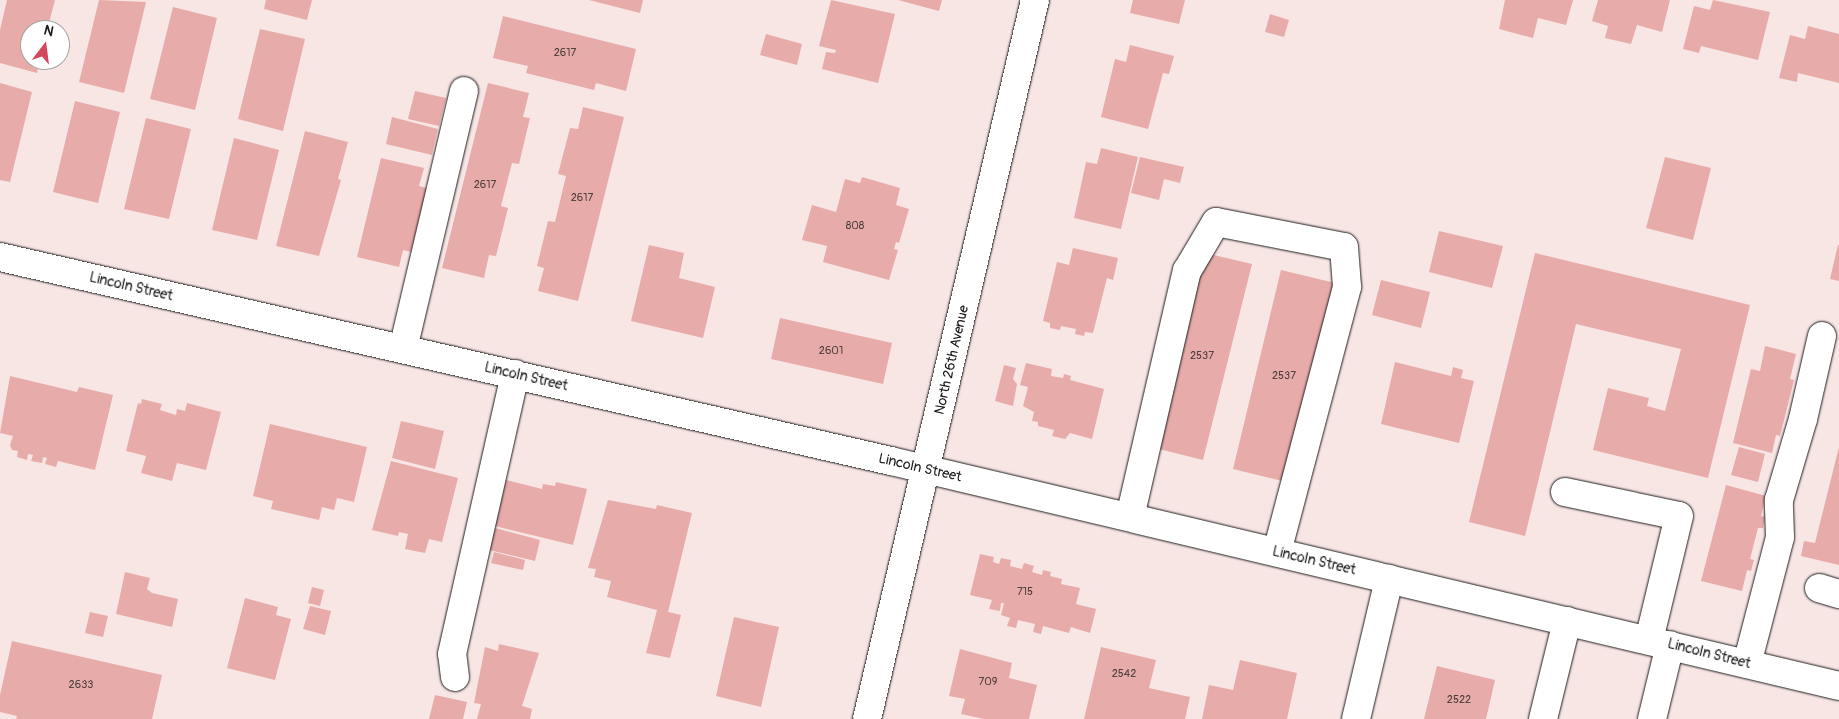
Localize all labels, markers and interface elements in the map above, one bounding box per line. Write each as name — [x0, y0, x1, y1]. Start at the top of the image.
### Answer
north arrow — [20, 20, 70, 70]
text: N — [42, 22, 56, 40]
house number: 2617 — [554, 46, 576, 60]
house number: 2617 — [474, 178, 496, 192]
house number: 2617 — [571, 191, 593, 205]
house number: 808 — [846, 219, 864, 233]
street label: Lincoln Street — [88, 269, 174, 305]
street label: North 26th Avenue — [931, 304, 973, 416]
house number: 2601 — [819, 344, 843, 358]
house number: 2537 — [1190, 349, 1214, 363]
street label: Lincoln Street — [483, 359, 569, 395]
house number: 2537 — [1272, 369, 1296, 383]
street label: Lincoln Street — [877, 450, 963, 486]
street label: Lincoln Street — [1271, 543, 1357, 579]
house number: 715 — [1017, 585, 1033, 599]
street label: Lincoln Street — [1666, 636, 1752, 672]
house number: 2542 — [1112, 667, 1136, 681]
house number: 709 — [979, 675, 997, 689]
house number: 2633 — [69, 678, 93, 692]
house number: 2522 — [1447, 693, 1471, 707]

